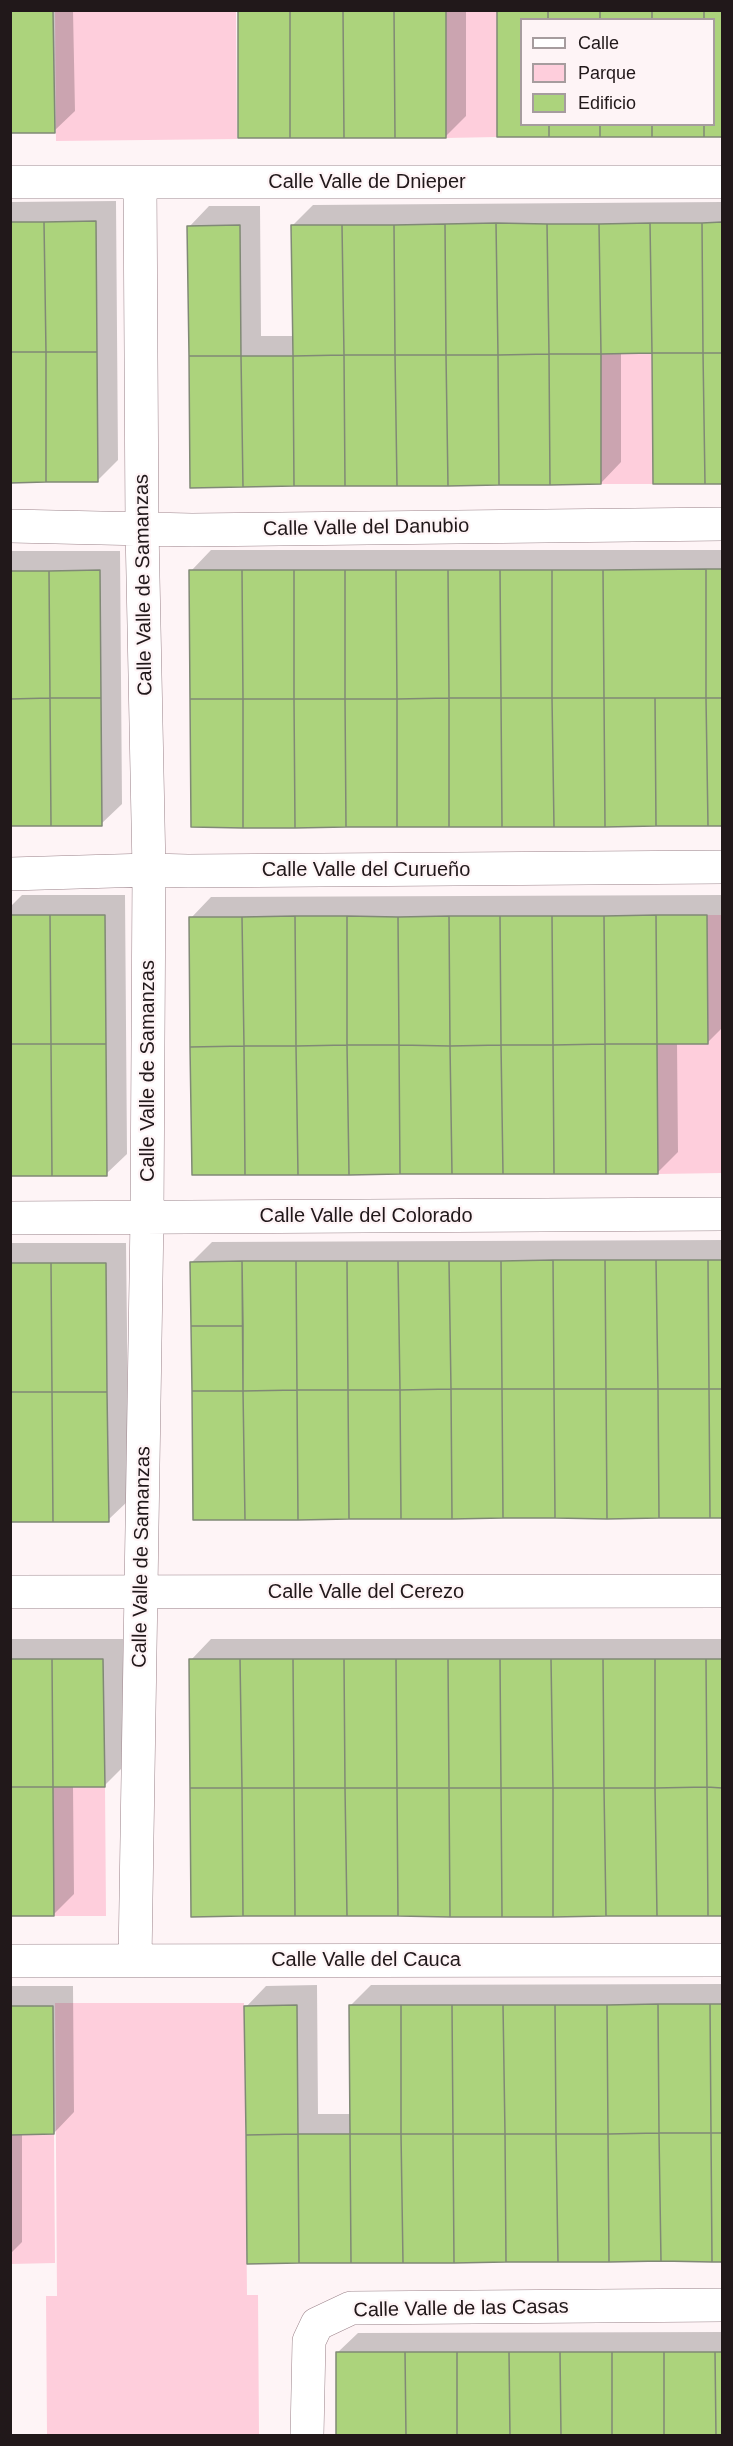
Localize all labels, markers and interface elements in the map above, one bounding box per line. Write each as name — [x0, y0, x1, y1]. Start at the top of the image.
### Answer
legend — [520, 18, 715, 126]
text: Calle — [578, 33, 619, 53]
text: Parque — [578, 63, 636, 83]
text: Edificio — [578, 93, 636, 113]
street label: Calle Valle de Dnieper — [268, 170, 466, 194]
street label: Calle Valle de Samanzas — [130, 474, 158, 696]
street label: Calle Valle del Danubio — [263, 514, 469, 542]
street label: Calle Valle del Curueño — [262, 858, 470, 882]
street label: Calle Valle de Samanzas — [136, 960, 160, 1182]
street label: Calle Valle del Colorado — [259, 1204, 473, 1228]
street label: Calle Valle de Samanzas — [128, 1446, 156, 1668]
street label: Calle Valle del Cerezo — [268, 1580, 464, 1604]
street label: Calle Valle del Cauca — [271, 1948, 461, 1972]
street label: Calle Valle de las Casas — [353, 2295, 569, 2323]

